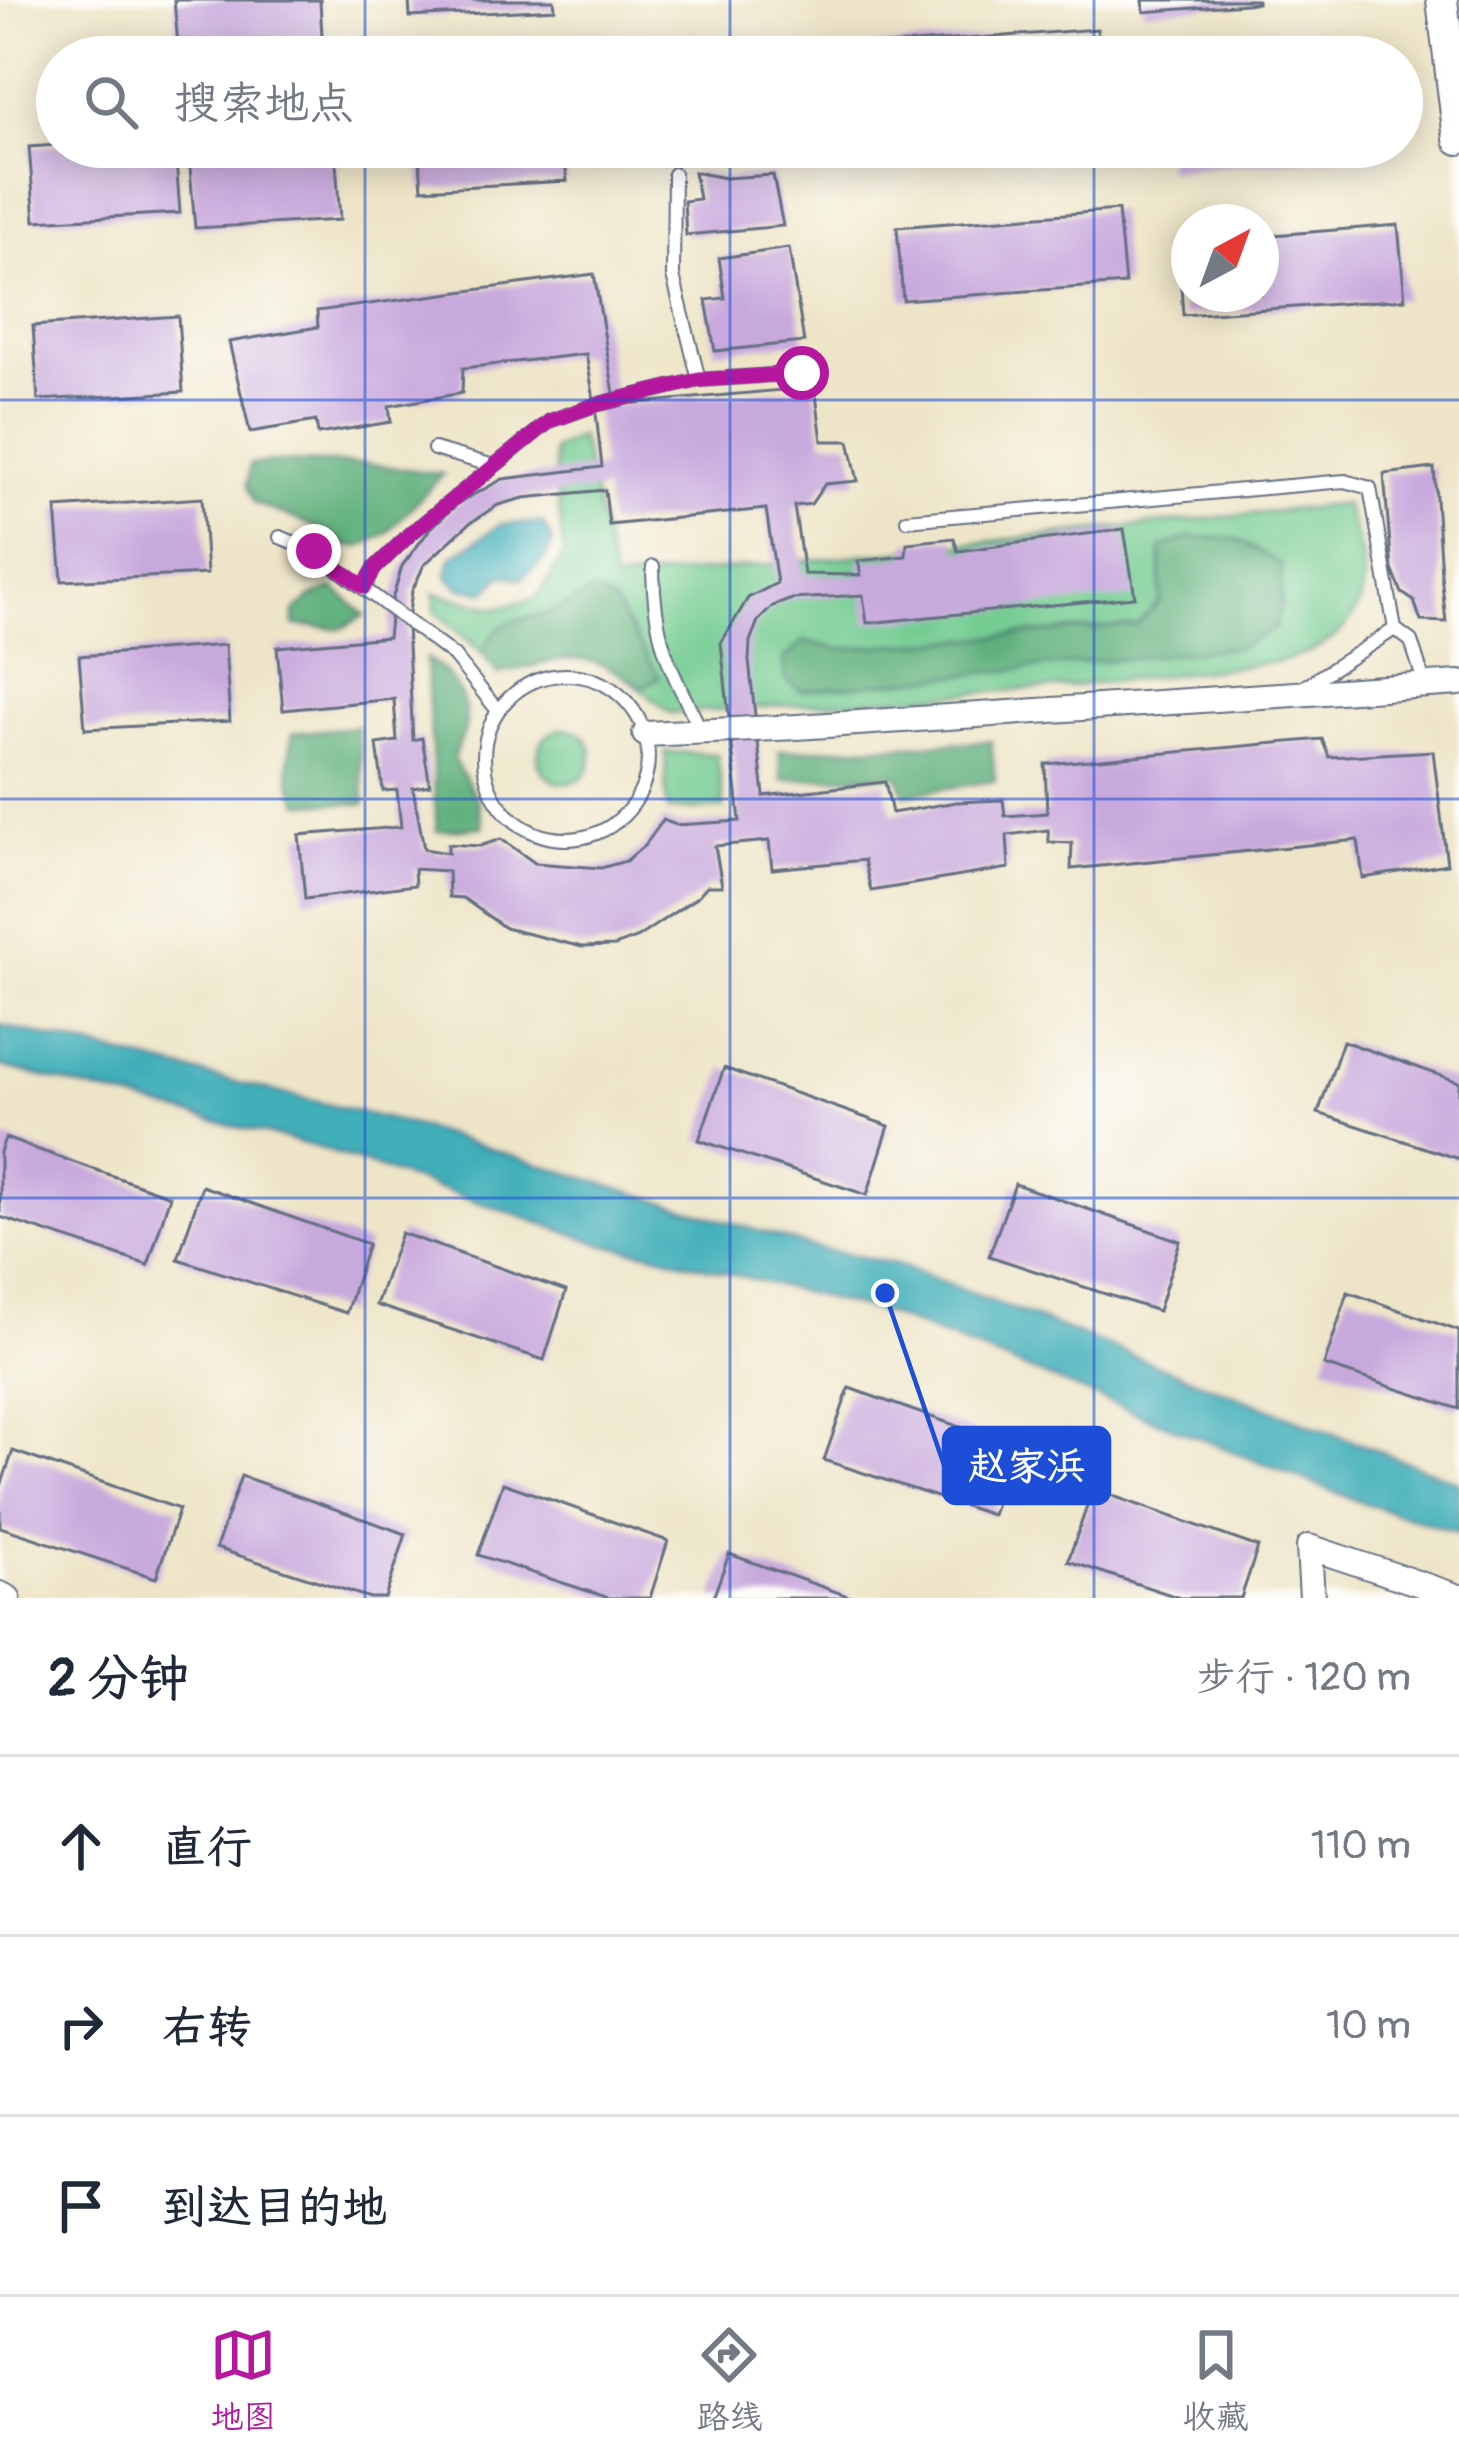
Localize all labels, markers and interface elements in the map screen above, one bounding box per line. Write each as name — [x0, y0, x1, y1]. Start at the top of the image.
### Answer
search box — [36, 36, 1423, 168]
icon: search — [78, 69, 144, 135]
text: 搜索地点 — [174, 76, 354, 132]
north arrow — [1171, 204, 1279, 312]
route start — [775, 346, 829, 400]
route end — [287, 524, 341, 578]
callout: 赵家浜 — [944, 1428, 1109, 1503]
text: 赵家浜 — [968, 1442, 1086, 1491]
text: 2 分钟 — [48, 1647, 190, 1711]
text: 步行 · 120 m — [1197, 1653, 1411, 1702]
icon: ahead — [48, 1813, 114, 1879]
text: 直行 — [162, 1820, 252, 1876]
text: 110 m — [1311, 1821, 1411, 1870]
icon: right — [48, 1993, 114, 2059]
text: 右转 — [162, 2000, 252, 2056]
text: 10 m — [1326, 2001, 1411, 2050]
icon: arrive — [48, 2173, 114, 2239]
text: 到达目的地 — [162, 2180, 387, 2236]
tab: 地图 — [210, 2322, 276, 2438]
tab: 路线 — [696, 2322, 762, 2438]
tab: 收藏 — [1183, 2322, 1249, 2438]

